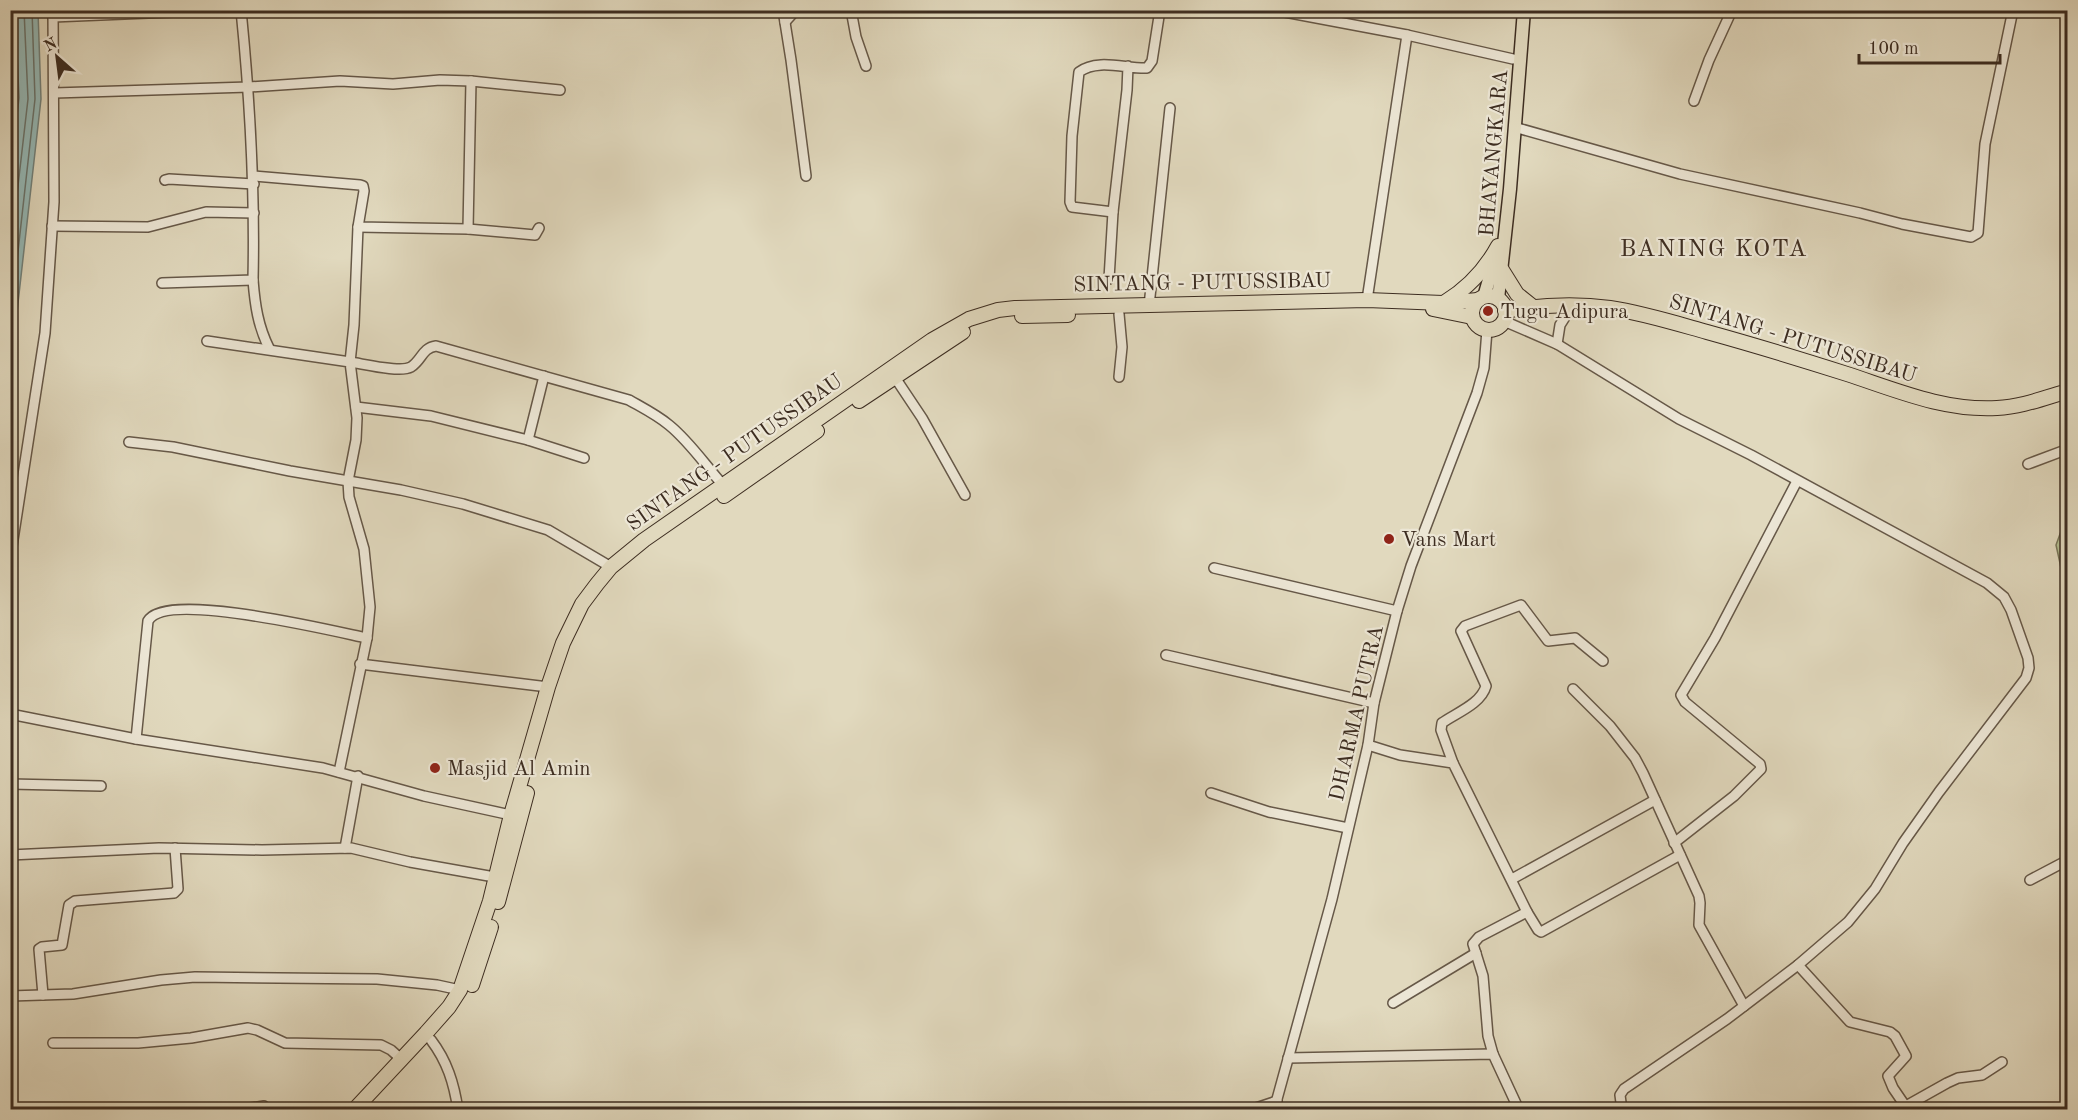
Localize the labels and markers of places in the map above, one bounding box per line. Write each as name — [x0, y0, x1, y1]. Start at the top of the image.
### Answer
place label: Tugu Adipura — [1500, 302, 1628, 323]
marker: Tugu Adipura — [1481, 304, 1495, 318]
place label: Vans Mart — [1401, 530, 1496, 551]
marker: Vans Mart — [1382, 532, 1396, 546]
place label: Masjid Al Amin — [447, 759, 591, 780]
marker: Masjid Al Amin — [428, 761, 442, 775]

